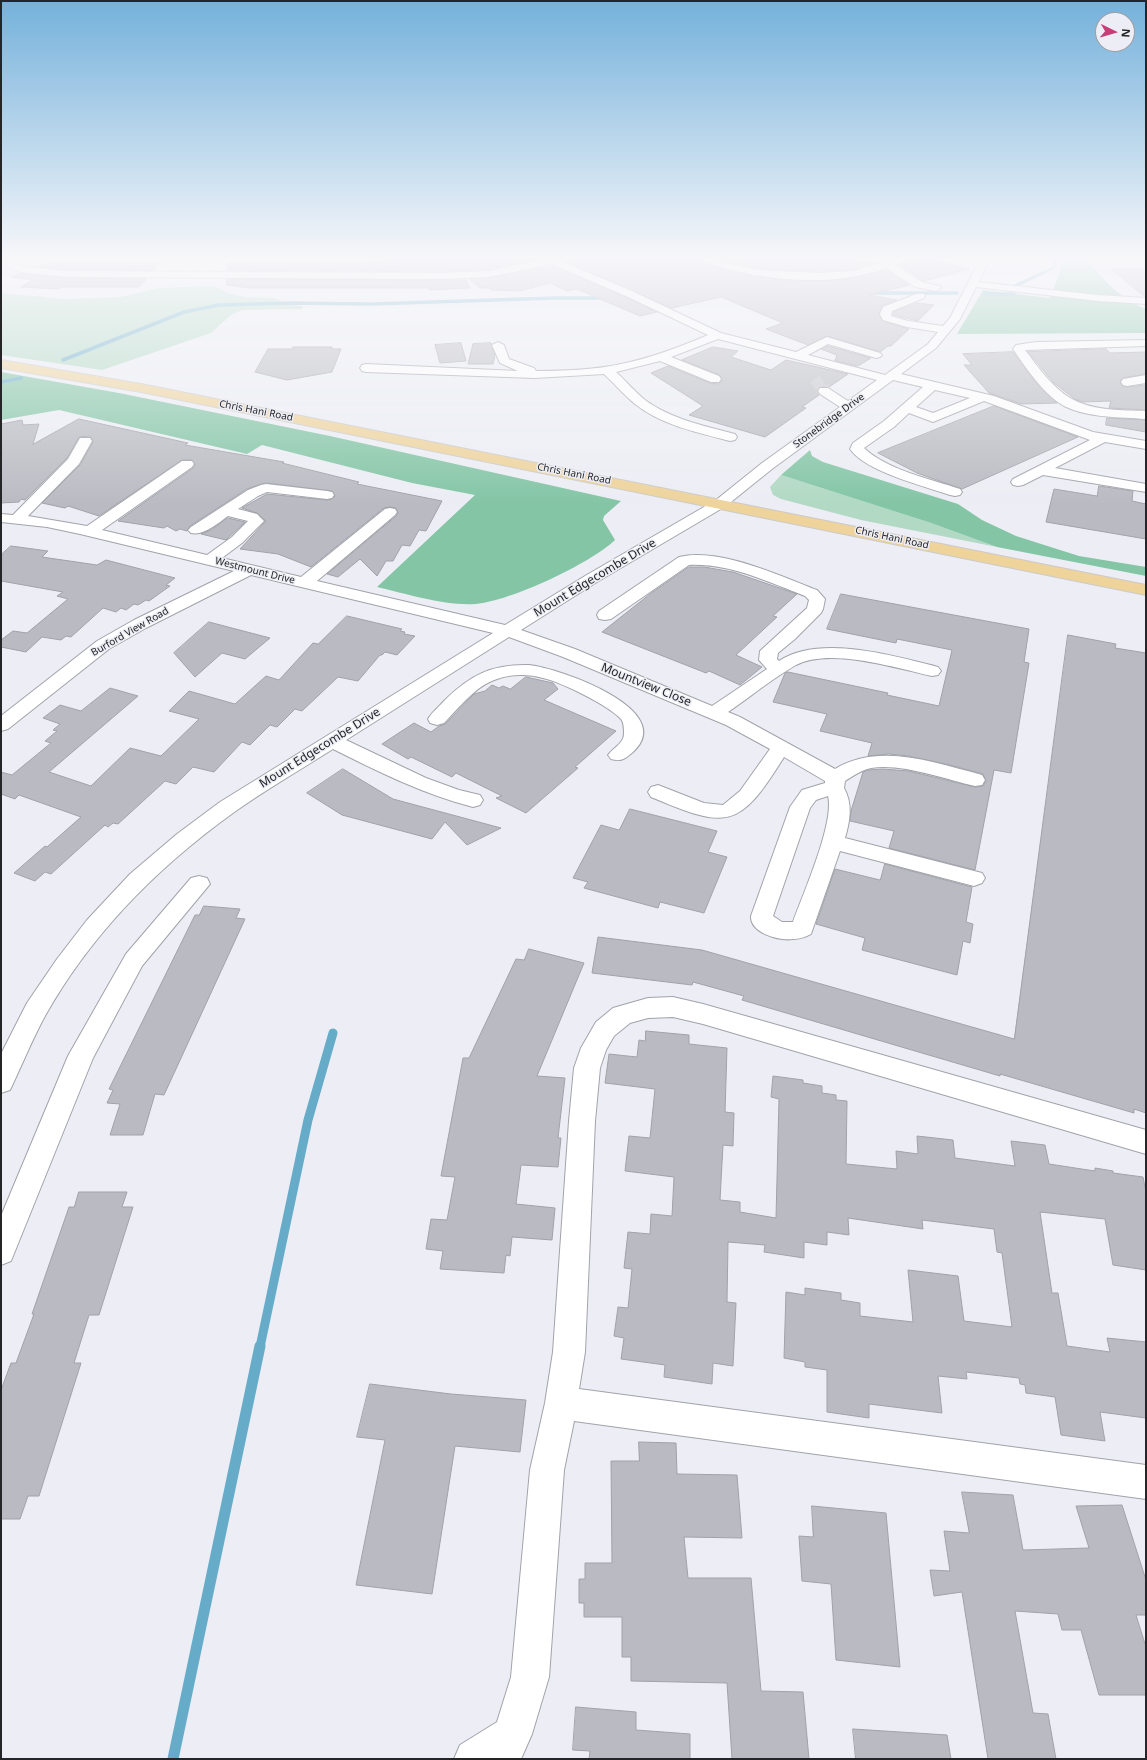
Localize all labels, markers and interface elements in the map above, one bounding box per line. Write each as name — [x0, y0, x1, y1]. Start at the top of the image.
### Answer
north arrow — [1095, 12, 1135, 52]
text: N — [1119, 28, 1134, 38]
street label: Stonebridge Drive — [791, 391, 867, 451]
street label: Chris Hani Road — [218, 398, 294, 424]
street label: Chris Hani Road — [536, 461, 612, 487]
street label: Chris Hani Road — [854, 524, 930, 552]
street label: Mount Edgecombe Drive — [531, 536, 659, 620]
street label: Westmount Drive — [214, 555, 296, 587]
street label: Burford View Road — [89, 605, 171, 659]
street label: Mountview Close — [599, 660, 693, 710]
street label: Mount Edgecombe Drive — [257, 705, 383, 791]

